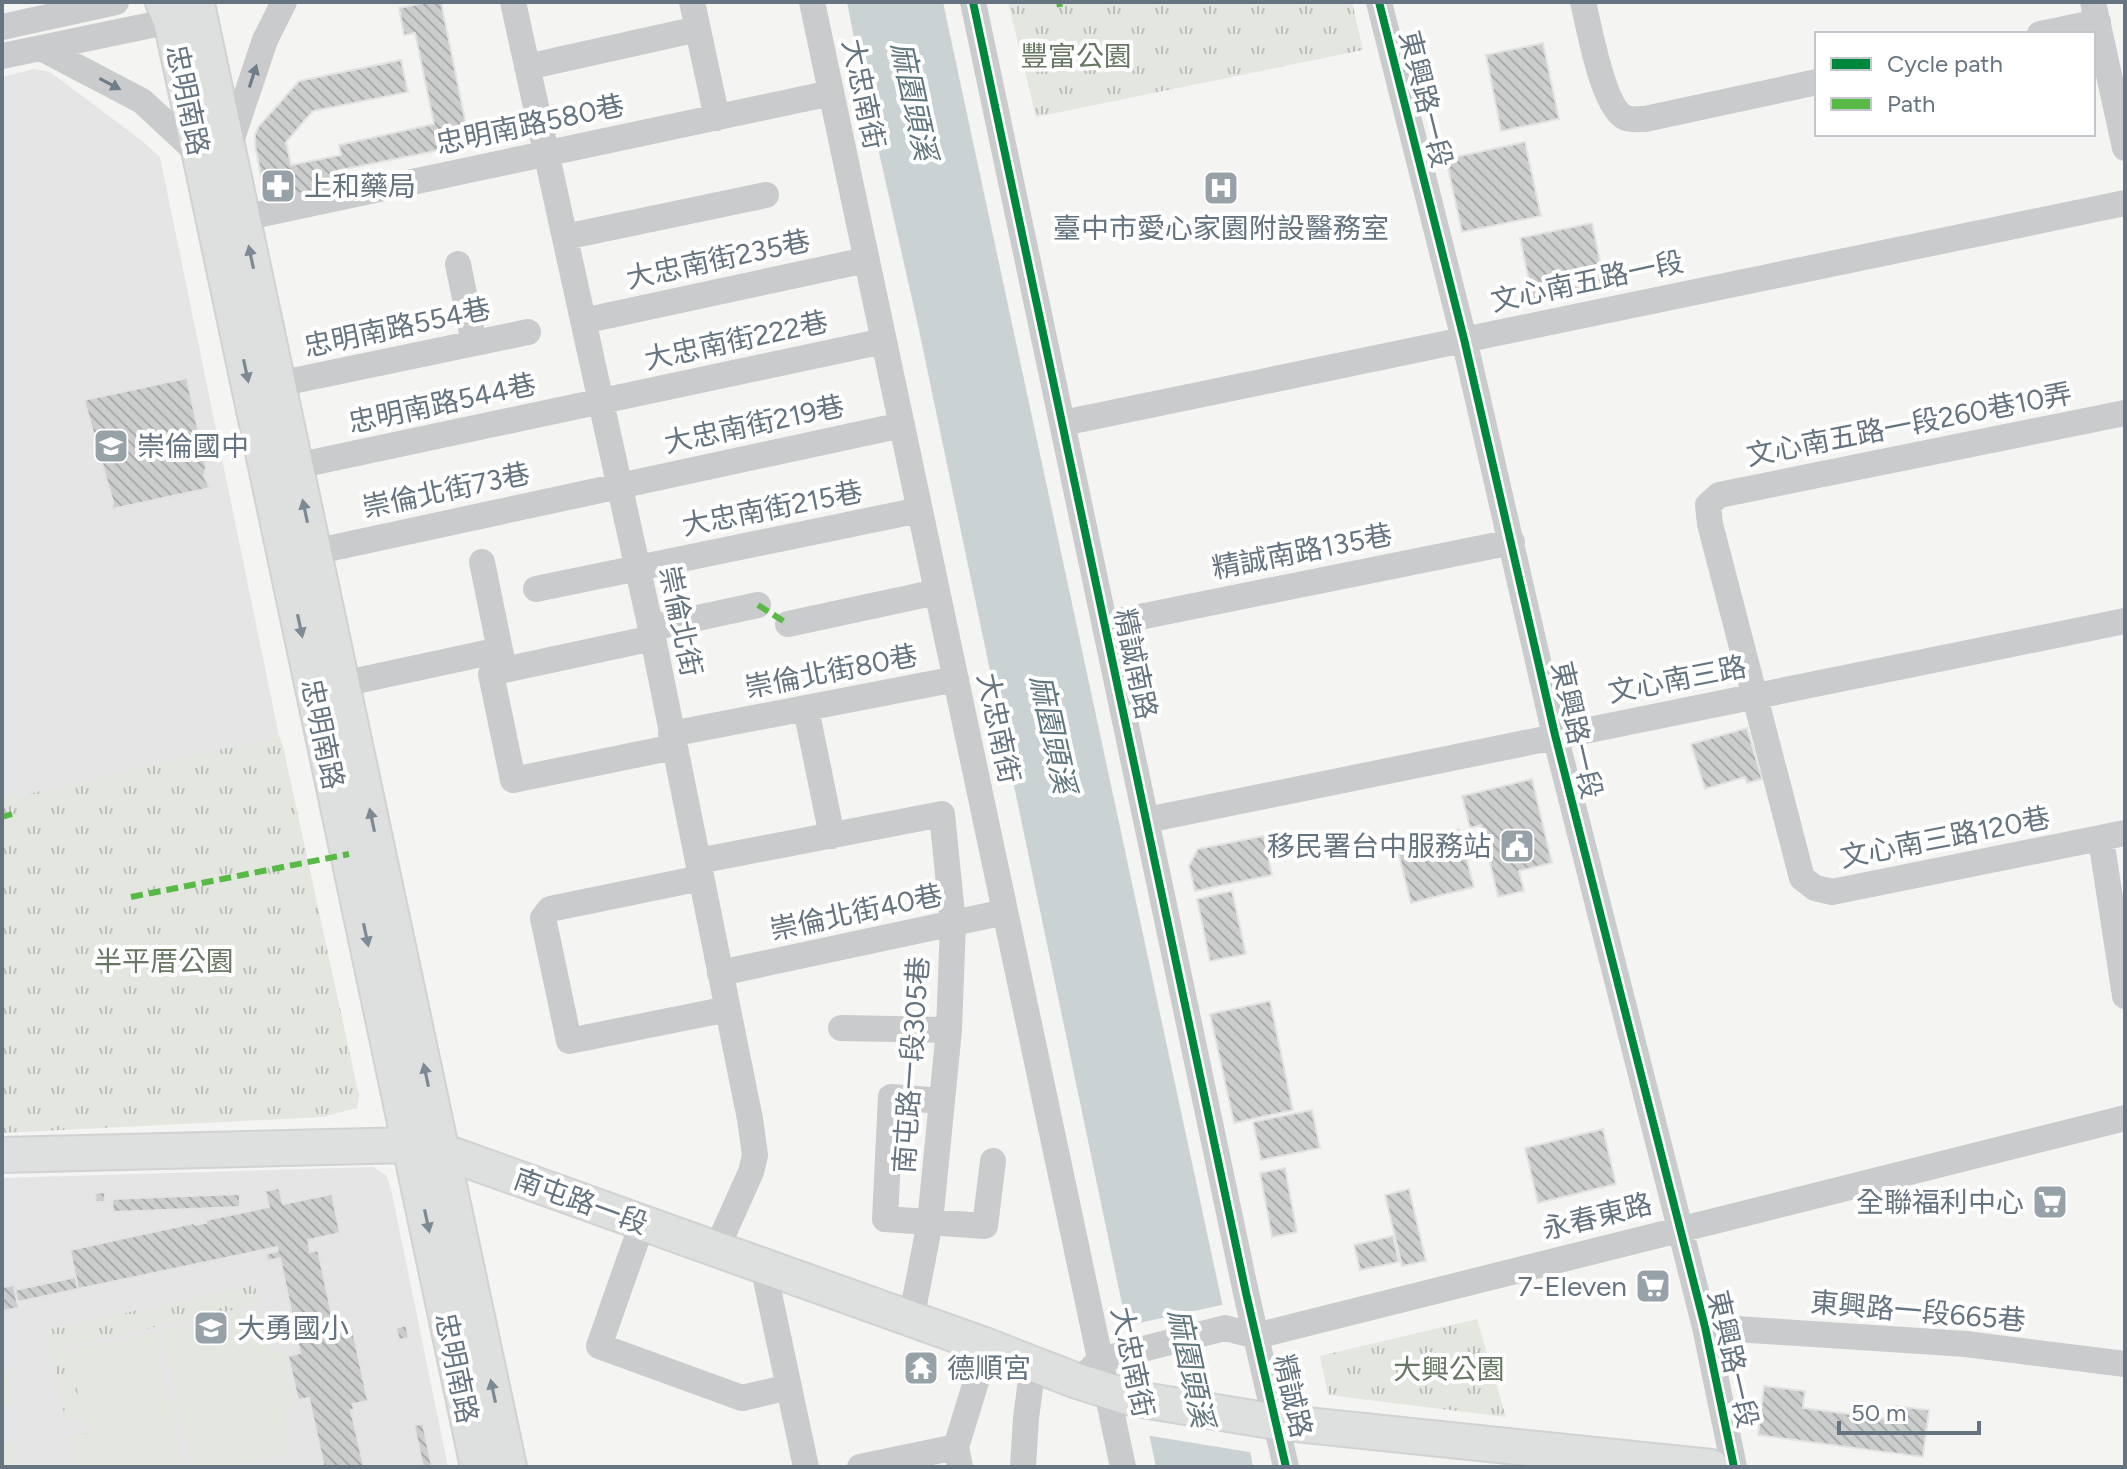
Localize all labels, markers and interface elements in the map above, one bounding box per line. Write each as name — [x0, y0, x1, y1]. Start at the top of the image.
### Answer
street label: 東興路一段 — [1393, 27, 1459, 171]
legend — [1815, 32, 2095, 136]
street label: 大忠南街 — [836, 36, 892, 152]
water label: 麻園頭溪 — [883, 38, 945, 167]
park label: 豐富公園 — [1020, 39, 1132, 73]
street label: 忠明南路 — [160, 42, 216, 158]
text: Cycle path — [1887, 49, 2003, 78]
one-way arrow — [247, 63, 260, 87]
one-way arrow — [98, 77, 121, 90]
street label: 忠明南路580巷 — [433, 87, 627, 161]
text: Path — [1887, 89, 1935, 118]
pharmacy icon: 上和藥局 — [259, 167, 297, 205]
place label: 上和藥局 — [304, 169, 416, 203]
hospital icon: 臺中市愛心家園附設醫務室 — [1202, 169, 1240, 207]
place label: 臺中市愛心家園附設醫務室 — [1053, 211, 1389, 245]
street label: 大忠南街235巷 — [623, 223, 813, 295]
one-way arrow — [244, 244, 257, 269]
street label: 文心南五路一段 — [1488, 244, 1686, 318]
street label: 忠明南路554巷 — [301, 291, 493, 363]
street label: 大忠南街222巷 — [641, 304, 831, 376]
one-way arrow — [240, 359, 253, 384]
street label: 忠明南路544巷 — [345, 367, 539, 439]
street label: 文心南五路一段260巷10弄 — [1743, 376, 2075, 472]
street label: 大忠南街219巷 — [661, 388, 847, 460]
school or university icon: 崇倫國中 — [92, 427, 130, 465]
place label: 崇倫國中 — [137, 429, 249, 463]
street label: 崇倫北街73巷 — [359, 456, 533, 524]
street label: 大忠南街215巷 — [679, 474, 865, 542]
one-way arrow — [298, 499, 311, 524]
street label: 精誠南路135巷 — [1209, 517, 1395, 585]
street label: 崇倫北街 — [653, 563, 709, 679]
street label: 精誠南路 — [1108, 606, 1164, 722]
one-way arrow — [294, 613, 307, 638]
street label: 崇倫北街80巷 — [742, 638, 920, 704]
street label: 文心南三路 — [1605, 649, 1749, 709]
street label: 東興路一段 — [1545, 658, 1609, 802]
street label: 大忠南街 — [971, 670, 1027, 786]
water label: 麻園頭溪 — [1022, 671, 1084, 800]
street label: 忠明南路 — [295, 676, 351, 792]
street label: 文心南三路120巷 — [1837, 800, 2053, 874]
one-way arrow — [365, 808, 377, 833]
public building icon: 移民署台中服務站 — [1498, 827, 1536, 865]
place label: 移民署台中服務站 — [1267, 829, 1491, 863]
street label: 崇倫北街40巷 — [767, 877, 945, 947]
one-way arrow — [360, 922, 373, 947]
park label: 半平厝公園 — [94, 944, 234, 978]
street label: 南屯路一段305巷 — [886, 955, 936, 1175]
one-way arrow — [419, 1062, 432, 1087]
street label: 南屯路一段 — [509, 1161, 653, 1241]
supermarket icon: 全聯福利中心 — [2031, 1183, 2069, 1221]
place label: 全聯福利中心 — [1856, 1185, 2024, 1219]
street label: 永春東路 — [1539, 1186, 1655, 1246]
one-way arrow — [421, 1209, 434, 1234]
supermarket icon: 7-Eleven — [1634, 1267, 1672, 1305]
place label: 7-Eleven — [1517, 1269, 1627, 1303]
street label: 東興路一段665巷 — [1809, 1285, 2027, 1337]
street label: 東興路一段 — [1701, 1287, 1765, 1431]
street label: 大忠南街 — [1105, 1304, 1161, 1420]
water label: 麻園頭溪 — [1160, 1305, 1222, 1434]
school or university icon: 大勇國小 — [192, 1309, 230, 1347]
street label: 忠明南路 — [429, 1310, 485, 1426]
place label: 大勇國小 — [237, 1311, 349, 1345]
temple icon: 德順宮 — [902, 1349, 940, 1387]
place label: 德順宮 — [947, 1351, 1031, 1385]
street label: 精誠路 — [1267, 1351, 1319, 1441]
park label: 大興公園 — [1393, 1352, 1505, 1386]
one-way arrow — [486, 1378, 499, 1403]
scale bar — [1839, 1385, 1979, 1435]
text: 50 m — [1851, 1398, 1907, 1427]

